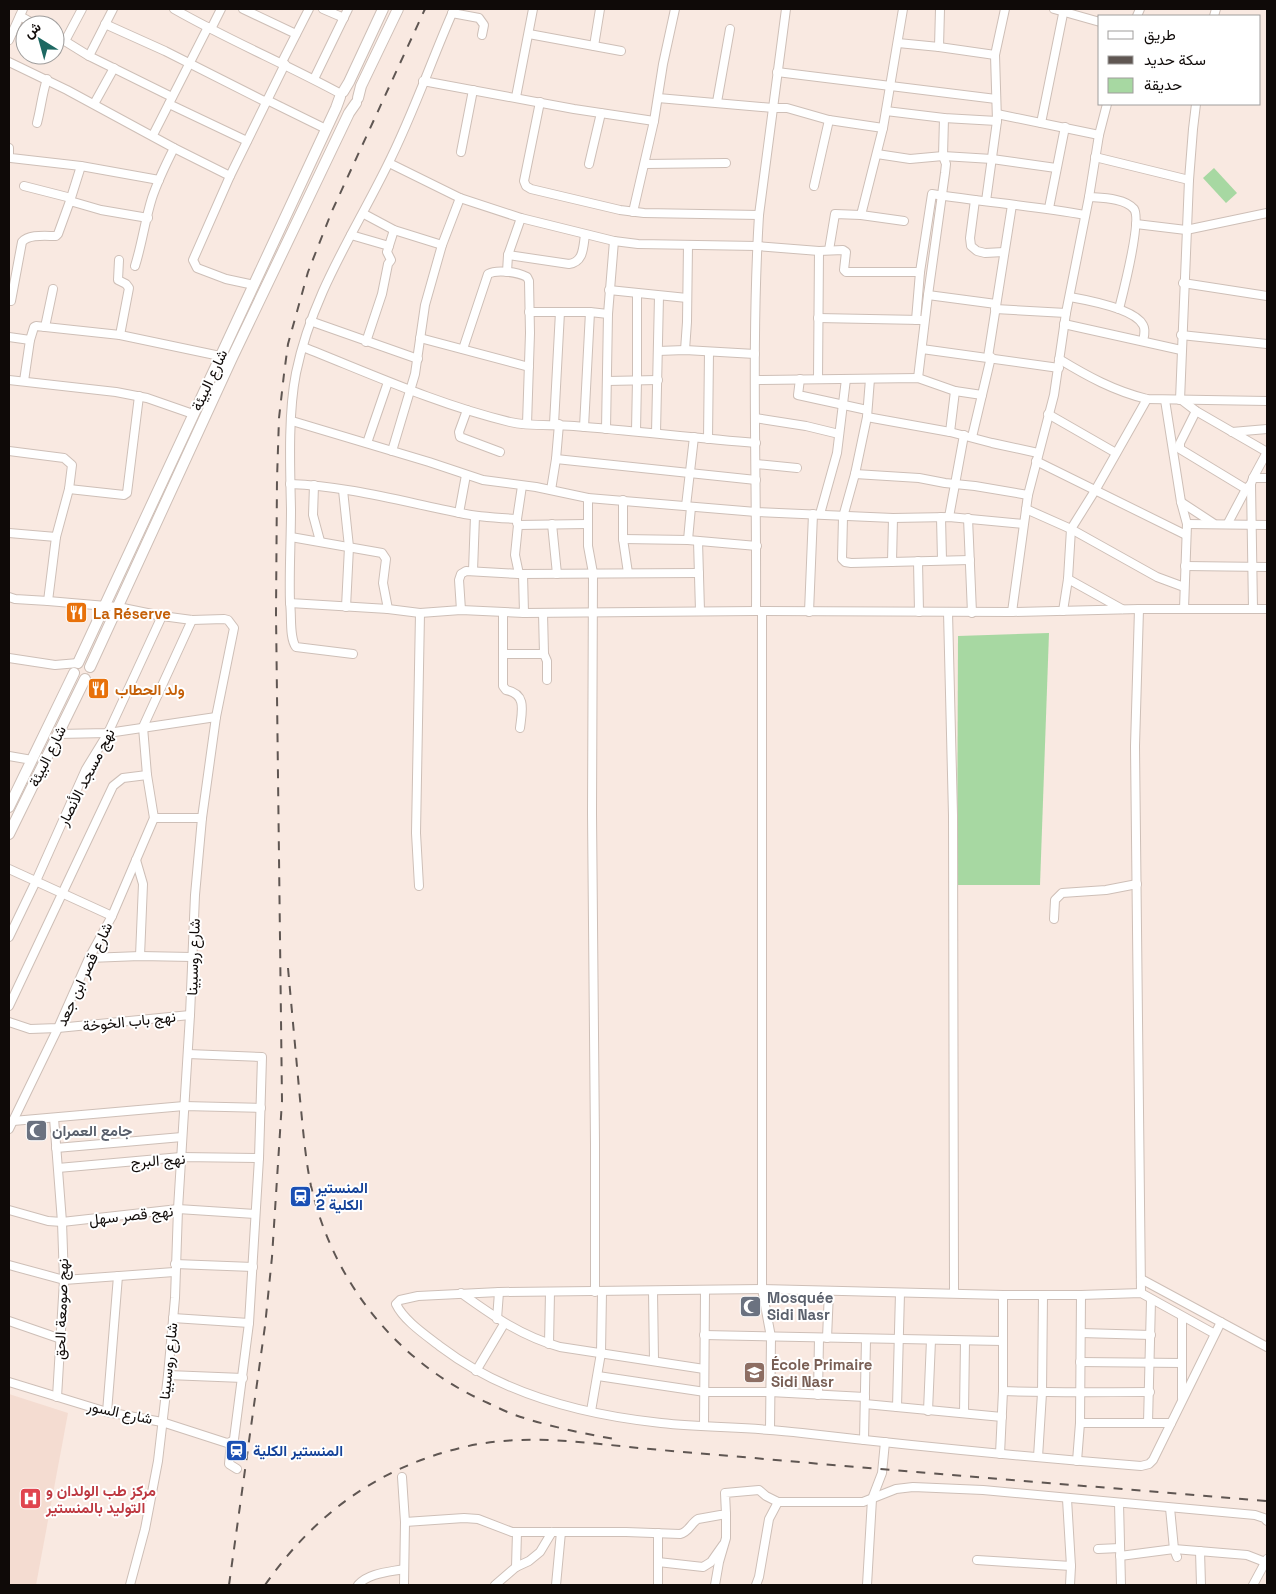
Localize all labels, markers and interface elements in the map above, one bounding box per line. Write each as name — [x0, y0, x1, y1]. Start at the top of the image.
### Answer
north arrow — [15, 15, 65, 65]
legend — [1098, 15, 1261, 105]
text: ش — [20, 17, 44, 42]
text: طريق — [1144, 25, 1176, 45]
text: سكة حديد — [1144, 50, 1206, 69]
text: حديقة — [1144, 75, 1182, 94]
street label: شارع البيئة — [187, 346, 233, 415]
restaurant icon: La Réserve — [65, 601, 89, 625]
place label: La Réserve — [93, 604, 171, 623]
restaurant icon: ولد الحطاب — [87, 677, 111, 701]
place label: ولد الحطاب — [115, 680, 185, 699]
street label: شارع البيئة — [24, 722, 72, 791]
street label: نهج مسجد الأنصار — [53, 725, 121, 831]
street label: شارع روسبينا — [182, 918, 206, 996]
street label: شارع قصر ابن جعد — [52, 919, 118, 1030]
street label: نهج باب الخوخة — [81, 1007, 177, 1037]
mosque icon: جامع العمران — [24, 1118, 48, 1142]
place label: جامع العمران — [52, 1121, 132, 1141]
street label: نهج البرج — [130, 1149, 186, 1173]
place label: المنستير الكلية 2 — [315, 1178, 368, 1214]
station icon: المنستير الكلية 2 — [288, 1184, 312, 1208]
street label: نهج قصر سهل — [88, 1201, 174, 1231]
street label: نهج صومعة الحق — [50, 1258, 74, 1360]
place label: Mosquée Sidi Nasr — [767, 1288, 834, 1324]
mosque icon: Mosquée Sidi Nasr — [739, 1294, 763, 1318]
street label: شارع روسبينا — [155, 1322, 183, 1401]
place label: École Primaire Sidi Nasr — [771, 1355, 873, 1391]
school or university icon: École Primaire Sidi Nasr — [743, 1361, 767, 1385]
street label: شارع السور — [84, 1396, 155, 1430]
station icon: المنستير الكلية — [225, 1438, 249, 1462]
place label: المنستير الكلية — [253, 1441, 343, 1460]
place label: مركز طب الولدان و التوليد بالمنستير — [45, 1481, 156, 1517]
hospital icon: مركز طب الولدان و التوليد بالمنستير — [18, 1487, 42, 1511]

